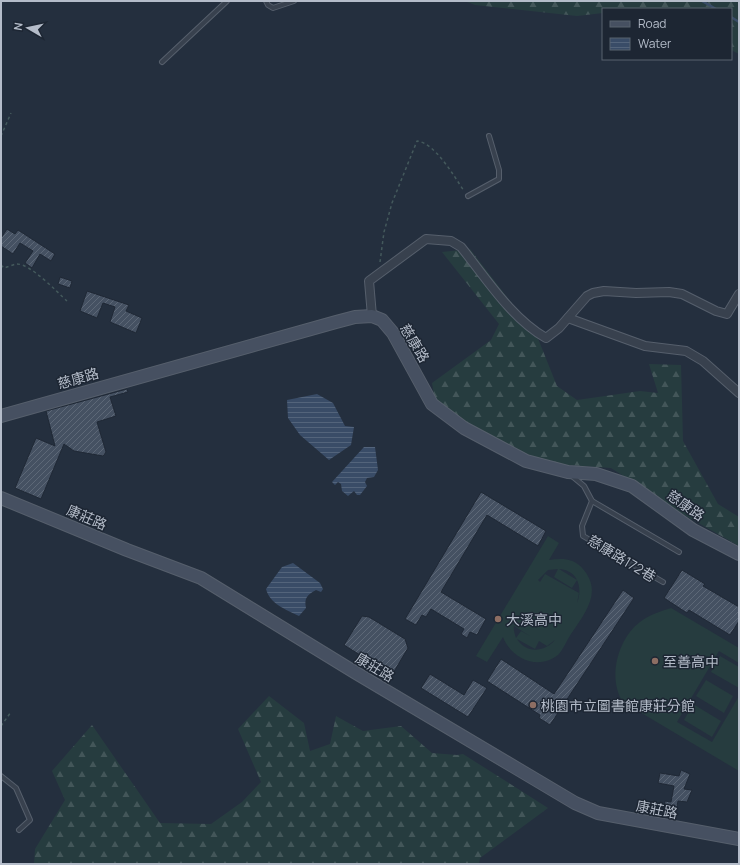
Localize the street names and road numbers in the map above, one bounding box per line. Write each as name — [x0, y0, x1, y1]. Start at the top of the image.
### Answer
street label: 慈康路 — [396, 320, 434, 366]
street label: 慈康路 — [55, 363, 101, 393]
street label: 慈康路 — [663, 485, 709, 525]
street label: 康莊路 — [64, 500, 110, 534]
street label: 慈康路172巷 — [584, 530, 660, 586]
street label: 康莊路 — [352, 648, 398, 686]
street label: 康莊路 — [635, 796, 679, 822]

